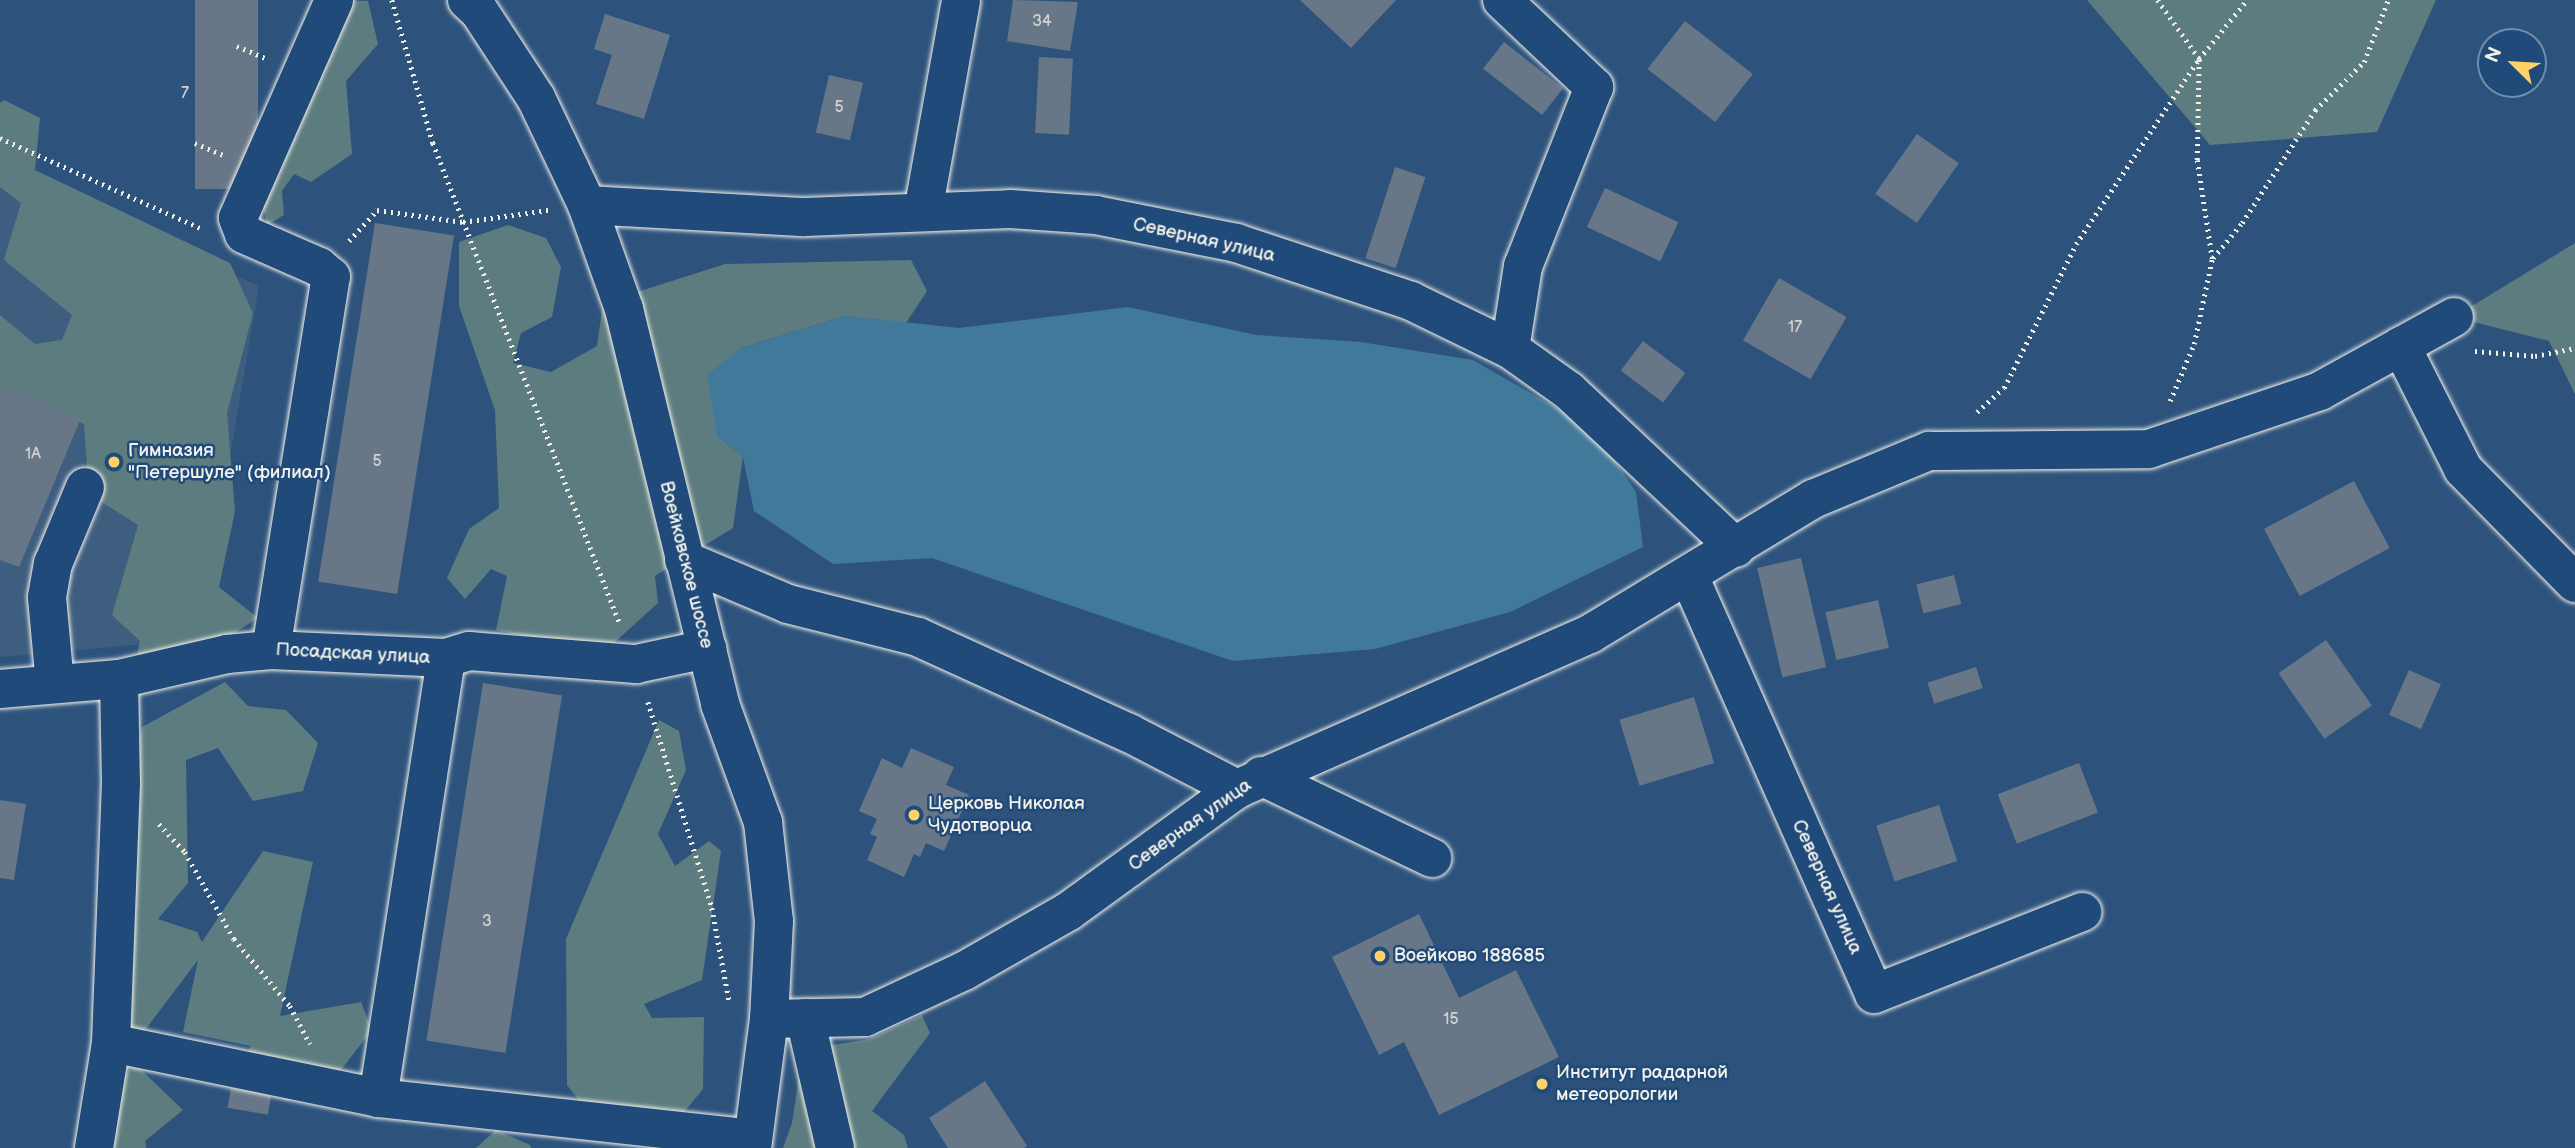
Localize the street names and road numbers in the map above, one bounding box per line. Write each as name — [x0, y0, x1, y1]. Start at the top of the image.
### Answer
street label: Северная улица — [1131, 213, 1277, 267]
street label: Воейковское шоссе — [654, 479, 718, 651]
street label: Посадская улица — [275, 639, 431, 669]
street label: Северная улица — [1124, 774, 1256, 876]
street label: Северная улица — [1787, 816, 1867, 958]

